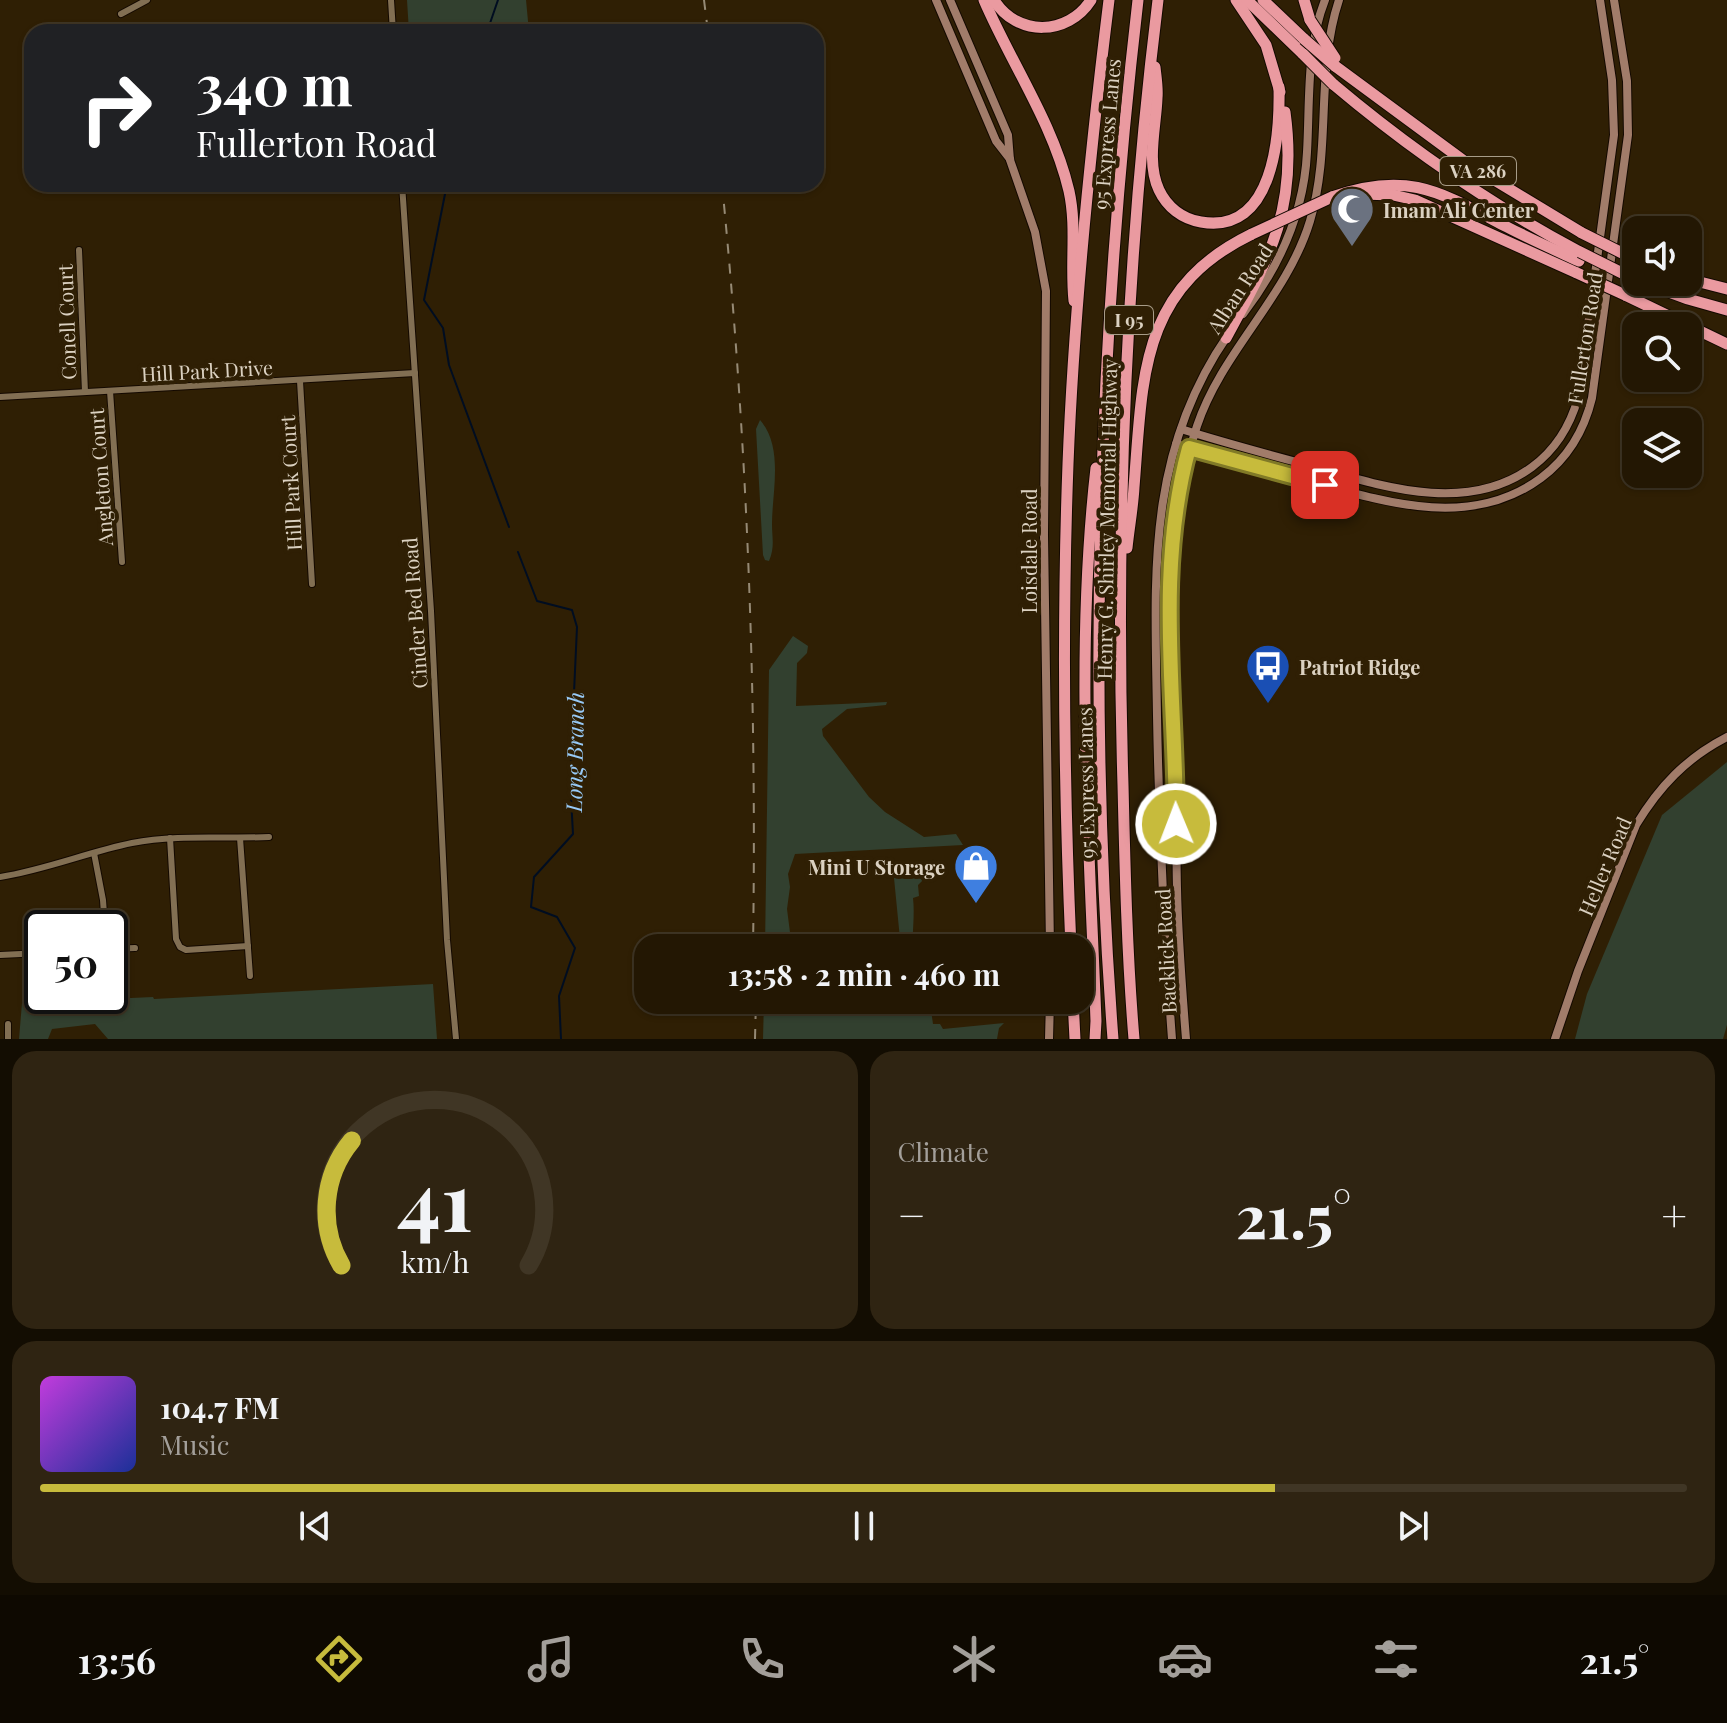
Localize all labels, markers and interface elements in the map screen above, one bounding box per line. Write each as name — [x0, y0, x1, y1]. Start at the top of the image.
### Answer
text: 340 m — [196, 46, 353, 121]
icon: right — [64, 56, 168, 160]
street label: 95 Express Lanes — [1086, 57, 1126, 211]
text: Fullerton Road — [196, 118, 437, 166]
road number: VA 286 — [1440, 157, 1516, 185]
mosque icon: Imam Ali Center — [1328, 185, 1376, 248]
place label: Imam Ali Center — [1383, 196, 1535, 223]
map controls — [1622, 216, 1702, 488]
button: sound — [1622, 216, 1702, 296]
street label: Alban Road — [1199, 238, 1278, 339]
street label: Conell Court — [50, 263, 82, 380]
street label: Fullerton Road — [1560, 269, 1608, 406]
road number: I 95 — [1105, 306, 1153, 334]
button: search — [1622, 312, 1702, 392]
street label: Hill Park Drive — [140, 353, 274, 387]
street label: Henry G. Shirley Memorial Highway — [1090, 358, 1122, 680]
street label: Angleton Court — [82, 406, 118, 548]
button: layers — [1622, 408, 1702, 488]
street label: Hill Park Court — [273, 414, 307, 551]
pin — [1291, 451, 1359, 519]
icon: arrive — [1303, 463, 1347, 507]
street label: Loisdale Road — [1015, 488, 1042, 614]
street label: Cinder Bed Road — [395, 536, 433, 689]
bus stop icon: Patriot Ridge — [1244, 642, 1292, 705]
place label: Patriot Ridge — [1299, 653, 1420, 680]
water label: Long Branch — [558, 692, 590, 813]
street label: 95 Express Lanes — [1070, 707, 1100, 859]
position arrow — [1134, 782, 1218, 866]
street label: Heller Road — [1571, 812, 1637, 920]
shop icon: Mini U Storage — [952, 842, 1000, 905]
place label: Mini U Storage — [808, 853, 945, 880]
street label: Backlick Road — [1148, 887, 1182, 1014]
speed limit sign: 50 — [24, 910, 128, 1014]
text: 13:58 · 2 min · 460 m — [728, 954, 1000, 994]
text: Climate — [898, 1134, 989, 1169]
text: 41 — [397, 1142, 473, 1253]
text: 21.5° — [1236, 1174, 1351, 1254]
text: − — [898, 1184, 926, 1243]
text: + — [1661, 1184, 1687, 1243]
text: km/h — [400, 1242, 469, 1280]
text: 104.7 FM — [160, 1387, 280, 1427]
text: Music — [160, 1427, 229, 1462]
icon: previous — [293, 1504, 337, 1548]
icon: pause — [842, 1504, 886, 1548]
icon: next — [1391, 1504, 1435, 1548]
icon: directions — [311, 1631, 367, 1687]
icon: music — [523, 1631, 579, 1687]
icon: phone — [734, 1631, 790, 1687]
icon: climate — [946, 1631, 1002, 1687]
icon: car — [1157, 1631, 1213, 1687]
icon: filters — [1368, 1631, 1424, 1687]
text: 13:56 — [78, 1635, 156, 1683]
text: 21.5° — [1580, 1635, 1649, 1683]

